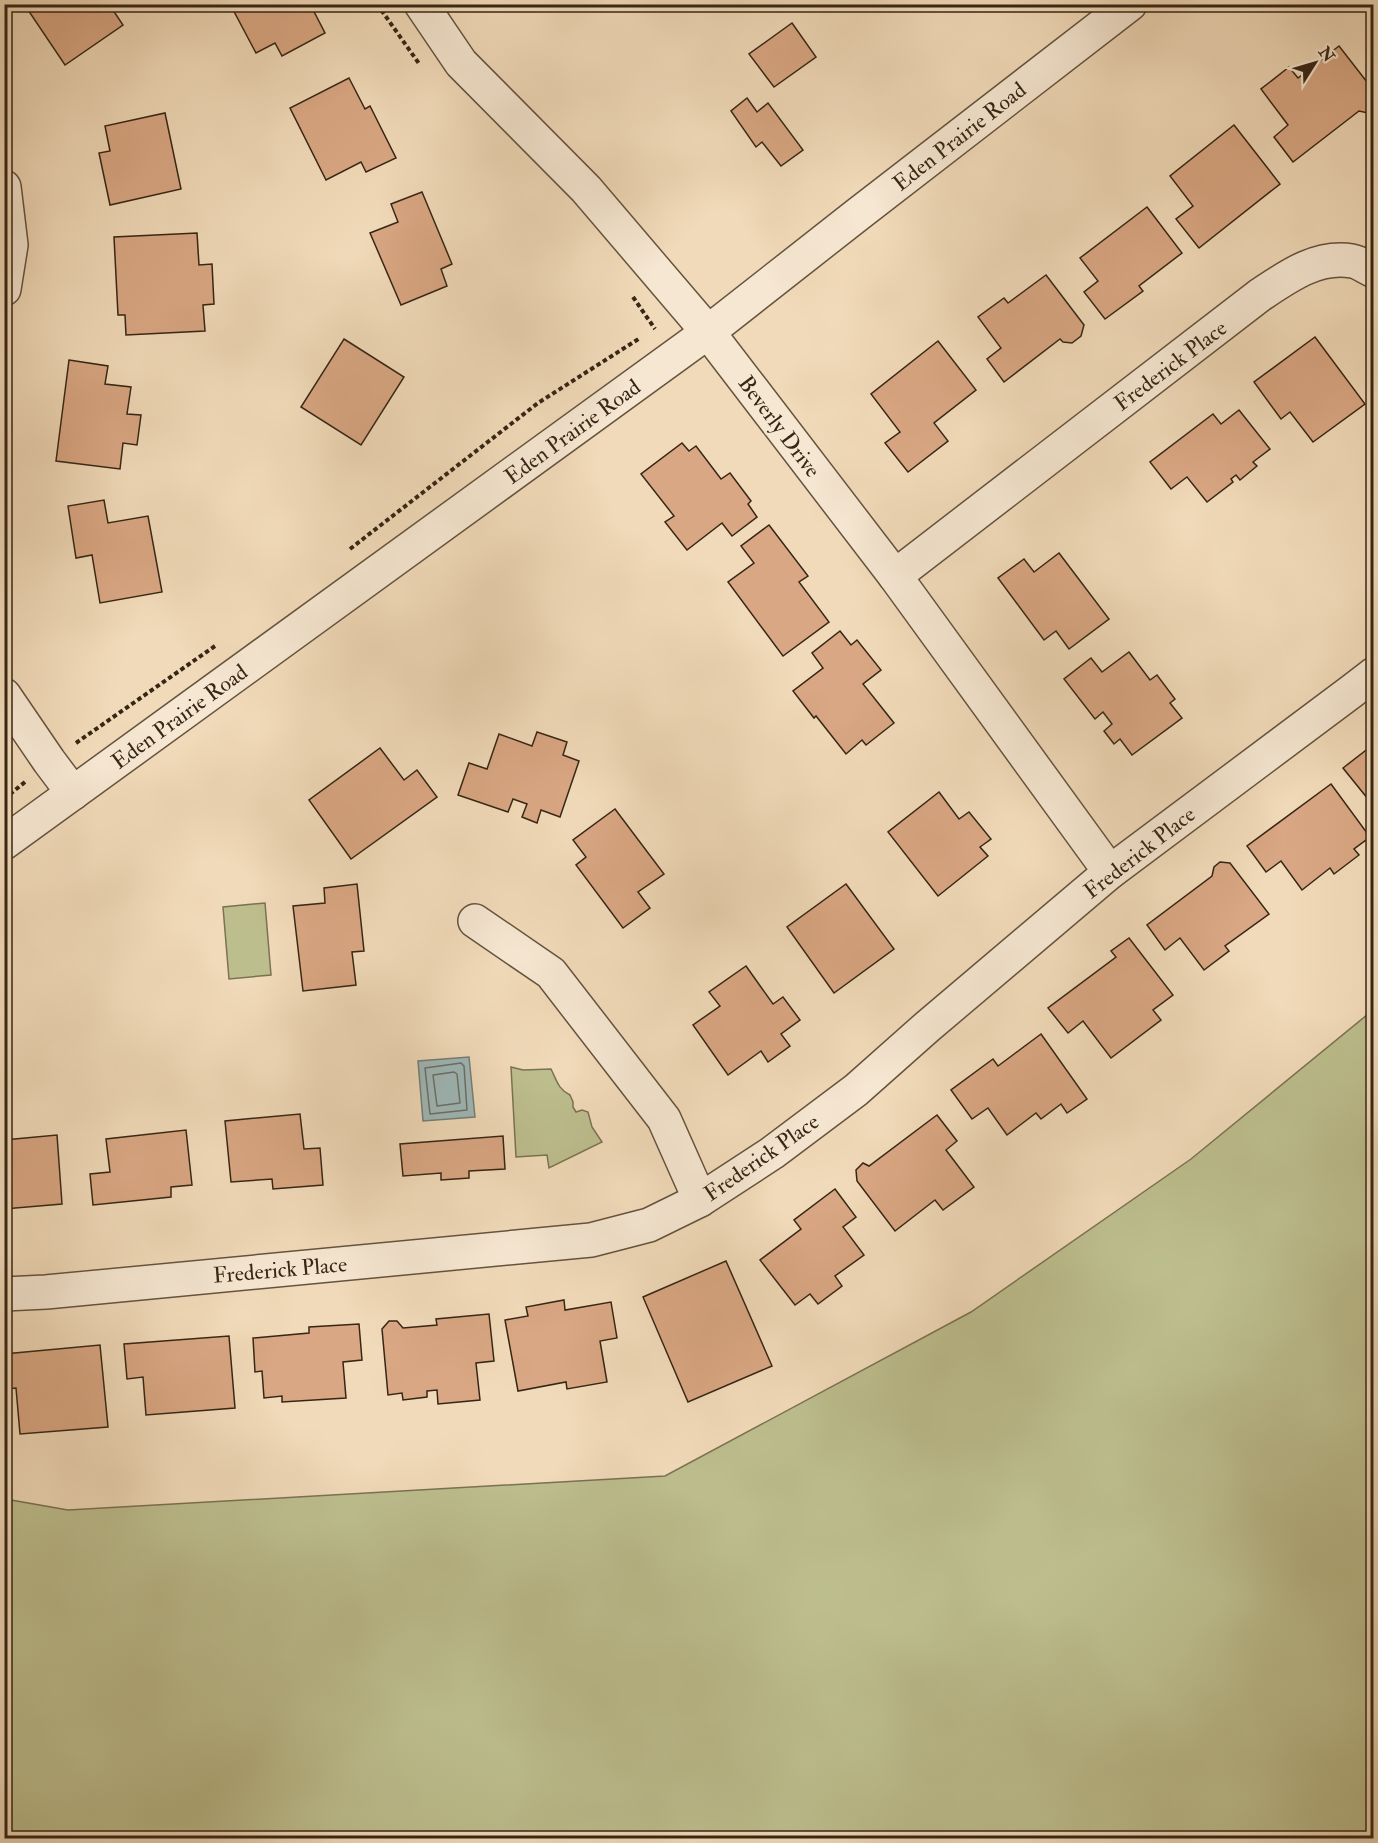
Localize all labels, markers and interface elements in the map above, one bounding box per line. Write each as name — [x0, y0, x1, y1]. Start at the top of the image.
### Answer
north arrow — [1285, 33, 1345, 93]
text: N — [1313, 42, 1339, 67]
street label: Eden Prairie Road — [887, 76, 1032, 198]
street label: Frederick Place — [1109, 314, 1233, 417]
street label: Beverly Drive — [732, 370, 827, 483]
street label: Eden Prairie Road — [499, 373, 646, 491]
street label: Eden Prairie Road — [106, 658, 253, 776]
street label: Frederick Place — [1078, 800, 1201, 905]
street label: Frederick Place — [699, 1108, 825, 1208]
street label: Frederick Place — [212, 1250, 348, 1290]

